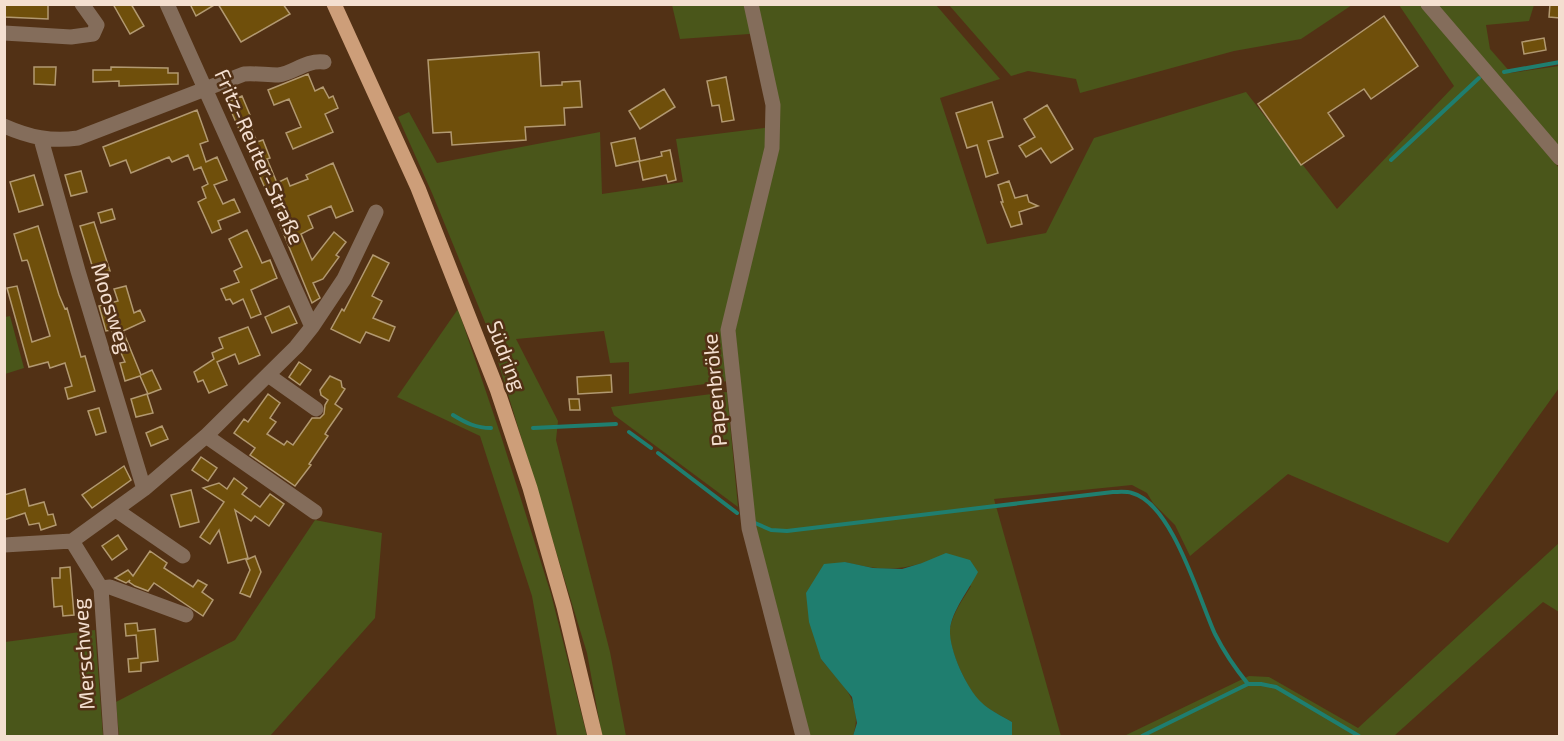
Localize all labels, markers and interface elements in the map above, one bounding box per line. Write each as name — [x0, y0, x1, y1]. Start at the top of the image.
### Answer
street label: Fritz-Reuter-Straße — [210, 65, 310, 248]
street label: Moosweg — [87, 259, 138, 356]
street label: Südring — [483, 317, 532, 394]
street label: Papenbröke — [696, 333, 731, 448]
street label: Merschweg — [66, 597, 99, 711]

